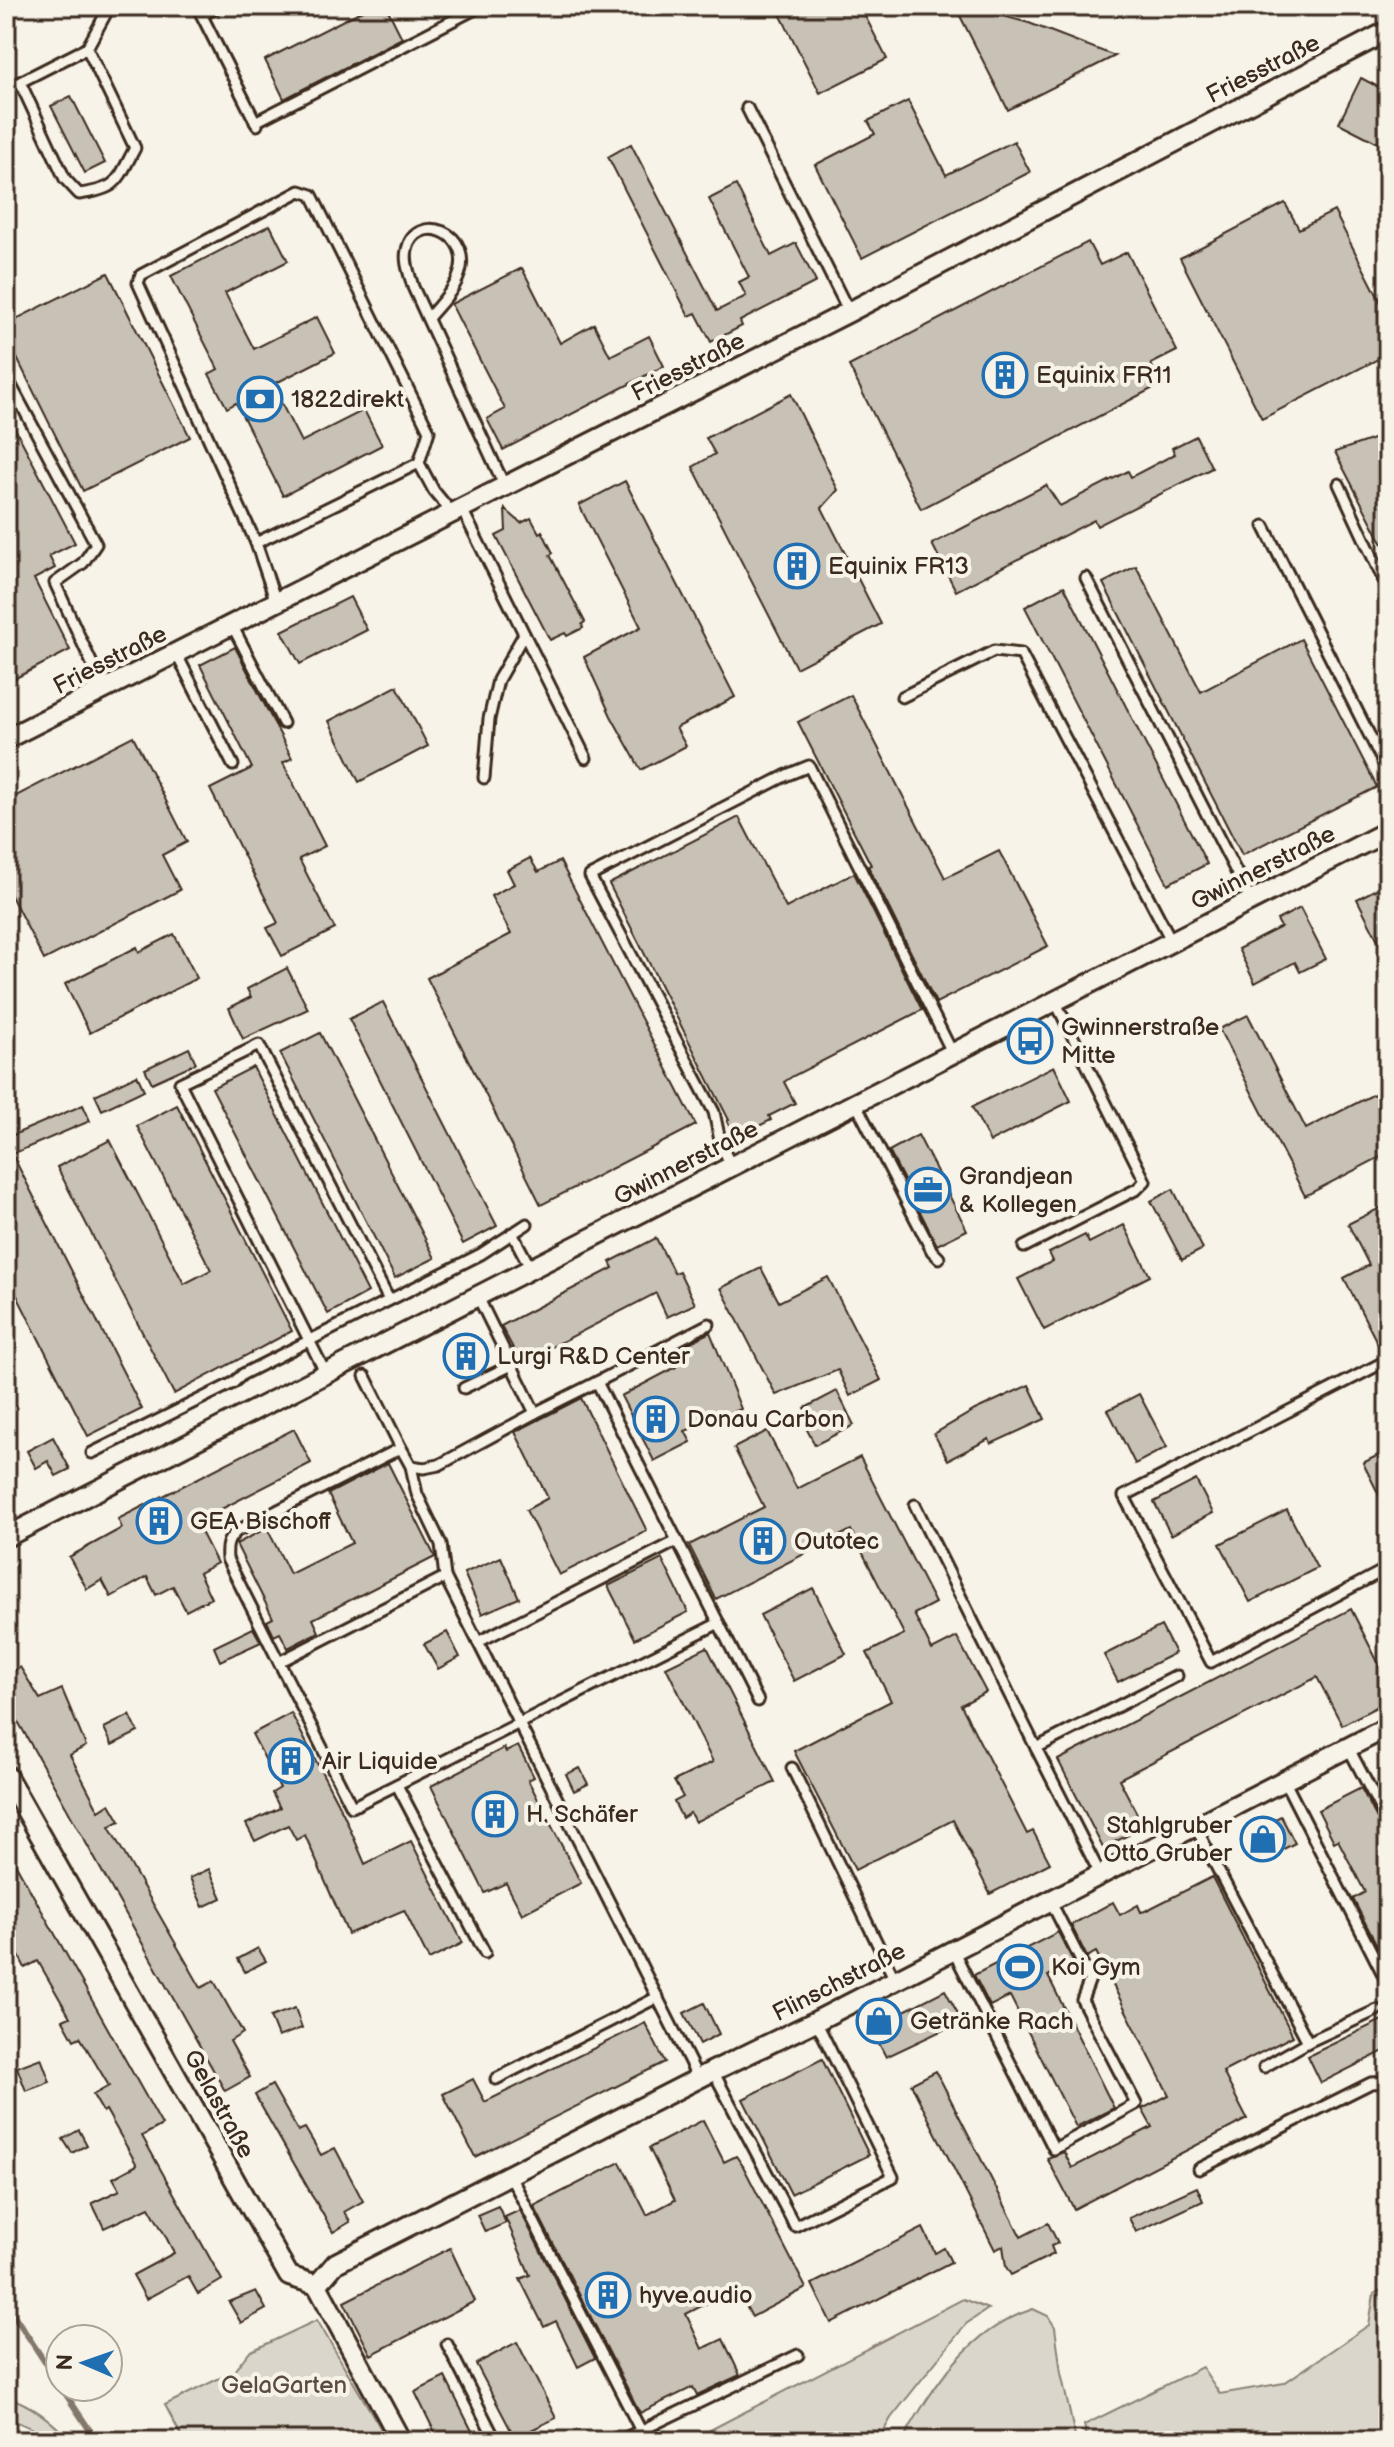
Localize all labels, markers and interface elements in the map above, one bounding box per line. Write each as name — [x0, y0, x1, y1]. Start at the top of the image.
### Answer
street label: Friesstraße — [1201, 28, 1325, 110]
street label: Friesstraße — [626, 326, 750, 408]
building icon: Equinix FR11 — [981, 351, 1029, 399]
place label: Equinix FR11 — [1036, 361, 1172, 390]
bank icon: 1822direkt — [236, 375, 284, 423]
place label: 1822direkt — [291, 385, 405, 414]
building icon: Equinix FR13 — [773, 542, 821, 590]
place label: Equinix FR13 — [828, 552, 969, 581]
street label: Friesstraße — [48, 619, 172, 701]
street label: Gwinnerstraße — [1186, 819, 1340, 917]
place label: Gwinnerstraße Mitte — [1061, 1013, 1219, 1070]
bus stop icon: Gwinnerstraße Mitte — [1006, 1017, 1054, 1065]
street label: Gwinnerstraße — [609, 1114, 763, 1212]
place label: Grandjean & Kollegen — [959, 1162, 1077, 1219]
office icon: Grandjean & Kollegen — [904, 1166, 952, 1214]
building icon: Lurgi R&D Center — [442, 1332, 490, 1380]
place label: Lurgi R&D Center — [497, 1342, 690, 1371]
building icon: Donau Carbon — [632, 1395, 680, 1443]
place label: Donau Carbon — [687, 1405, 845, 1434]
building icon: GEA Bischoff — [135, 1497, 183, 1545]
place label: GEA Bischoff — [190, 1507, 332, 1536]
building icon: Outotec — [739, 1517, 787, 1565]
place label: Outotec — [794, 1527, 879, 1556]
building icon: Air Liquide — [267, 1737, 315, 1785]
place label: Air Liquide — [322, 1747, 438, 1776]
building icon: H. Schäfer — [471, 1790, 519, 1838]
place label: H. Schäfer — [526, 1800, 638, 1829]
place label: Stahlgruber Otto Gruber — [1103, 1811, 1232, 1868]
shop icon: Stahlgruber Otto Gruber — [1239, 1815, 1287, 1863]
street label: Flinschstraße — [768, 1936, 910, 2028]
sports icon: Koi Gym — [996, 1943, 1044, 1991]
place label: Koi Gym — [1051, 1953, 1141, 1982]
shop icon: Getränke Rach — [855, 1997, 903, 2045]
place label: Getränke Rach — [910, 2007, 1074, 2036]
street label: Gelastraße — [177, 2045, 261, 2163]
building icon: hyve.audio — [584, 2271, 632, 2319]
place label: hyve.audio — [639, 2281, 753, 2310]
north arrow — [44, 2323, 124, 2403]
text: N — [52, 2354, 79, 2371]
park label: GelaGarten — [221, 2371, 347, 2400]

